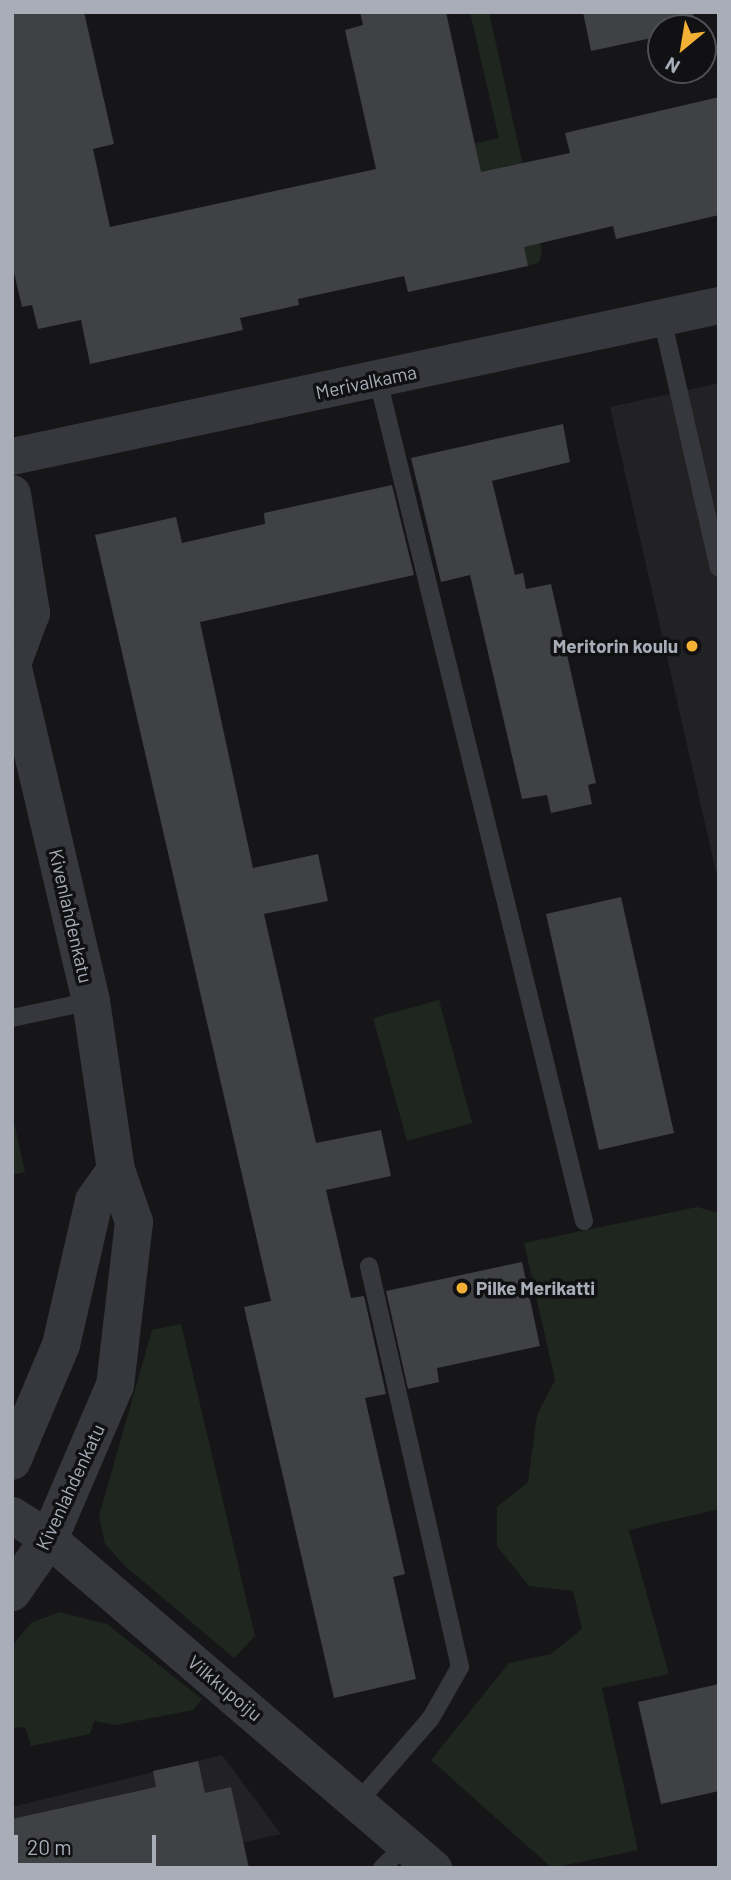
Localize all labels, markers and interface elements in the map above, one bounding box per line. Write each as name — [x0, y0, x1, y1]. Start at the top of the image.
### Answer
north arrow — [647, 14, 717, 84]
text: N — [661, 53, 683, 79]
street label: Merivalkama — [313, 360, 419, 404]
place label: Meritorin koulu — [553, 635, 678, 657]
marker: Meritorin koulu — [684, 638, 700, 654]
street label: Kivenlahdenkatu — [45, 847, 97, 985]
place label: Pilke Merikatti — [476, 1277, 595, 1299]
marker: Pilke Merikatti — [454, 1280, 470, 1296]
street label: Kivenlahdenkatu — [31, 1420, 109, 1554]
street label: Vilkkupoiju — [183, 1650, 267, 1726]
scale bar — [18, 1820, 159, 1864]
text: 20 m — [27, 1834, 72, 1859]

